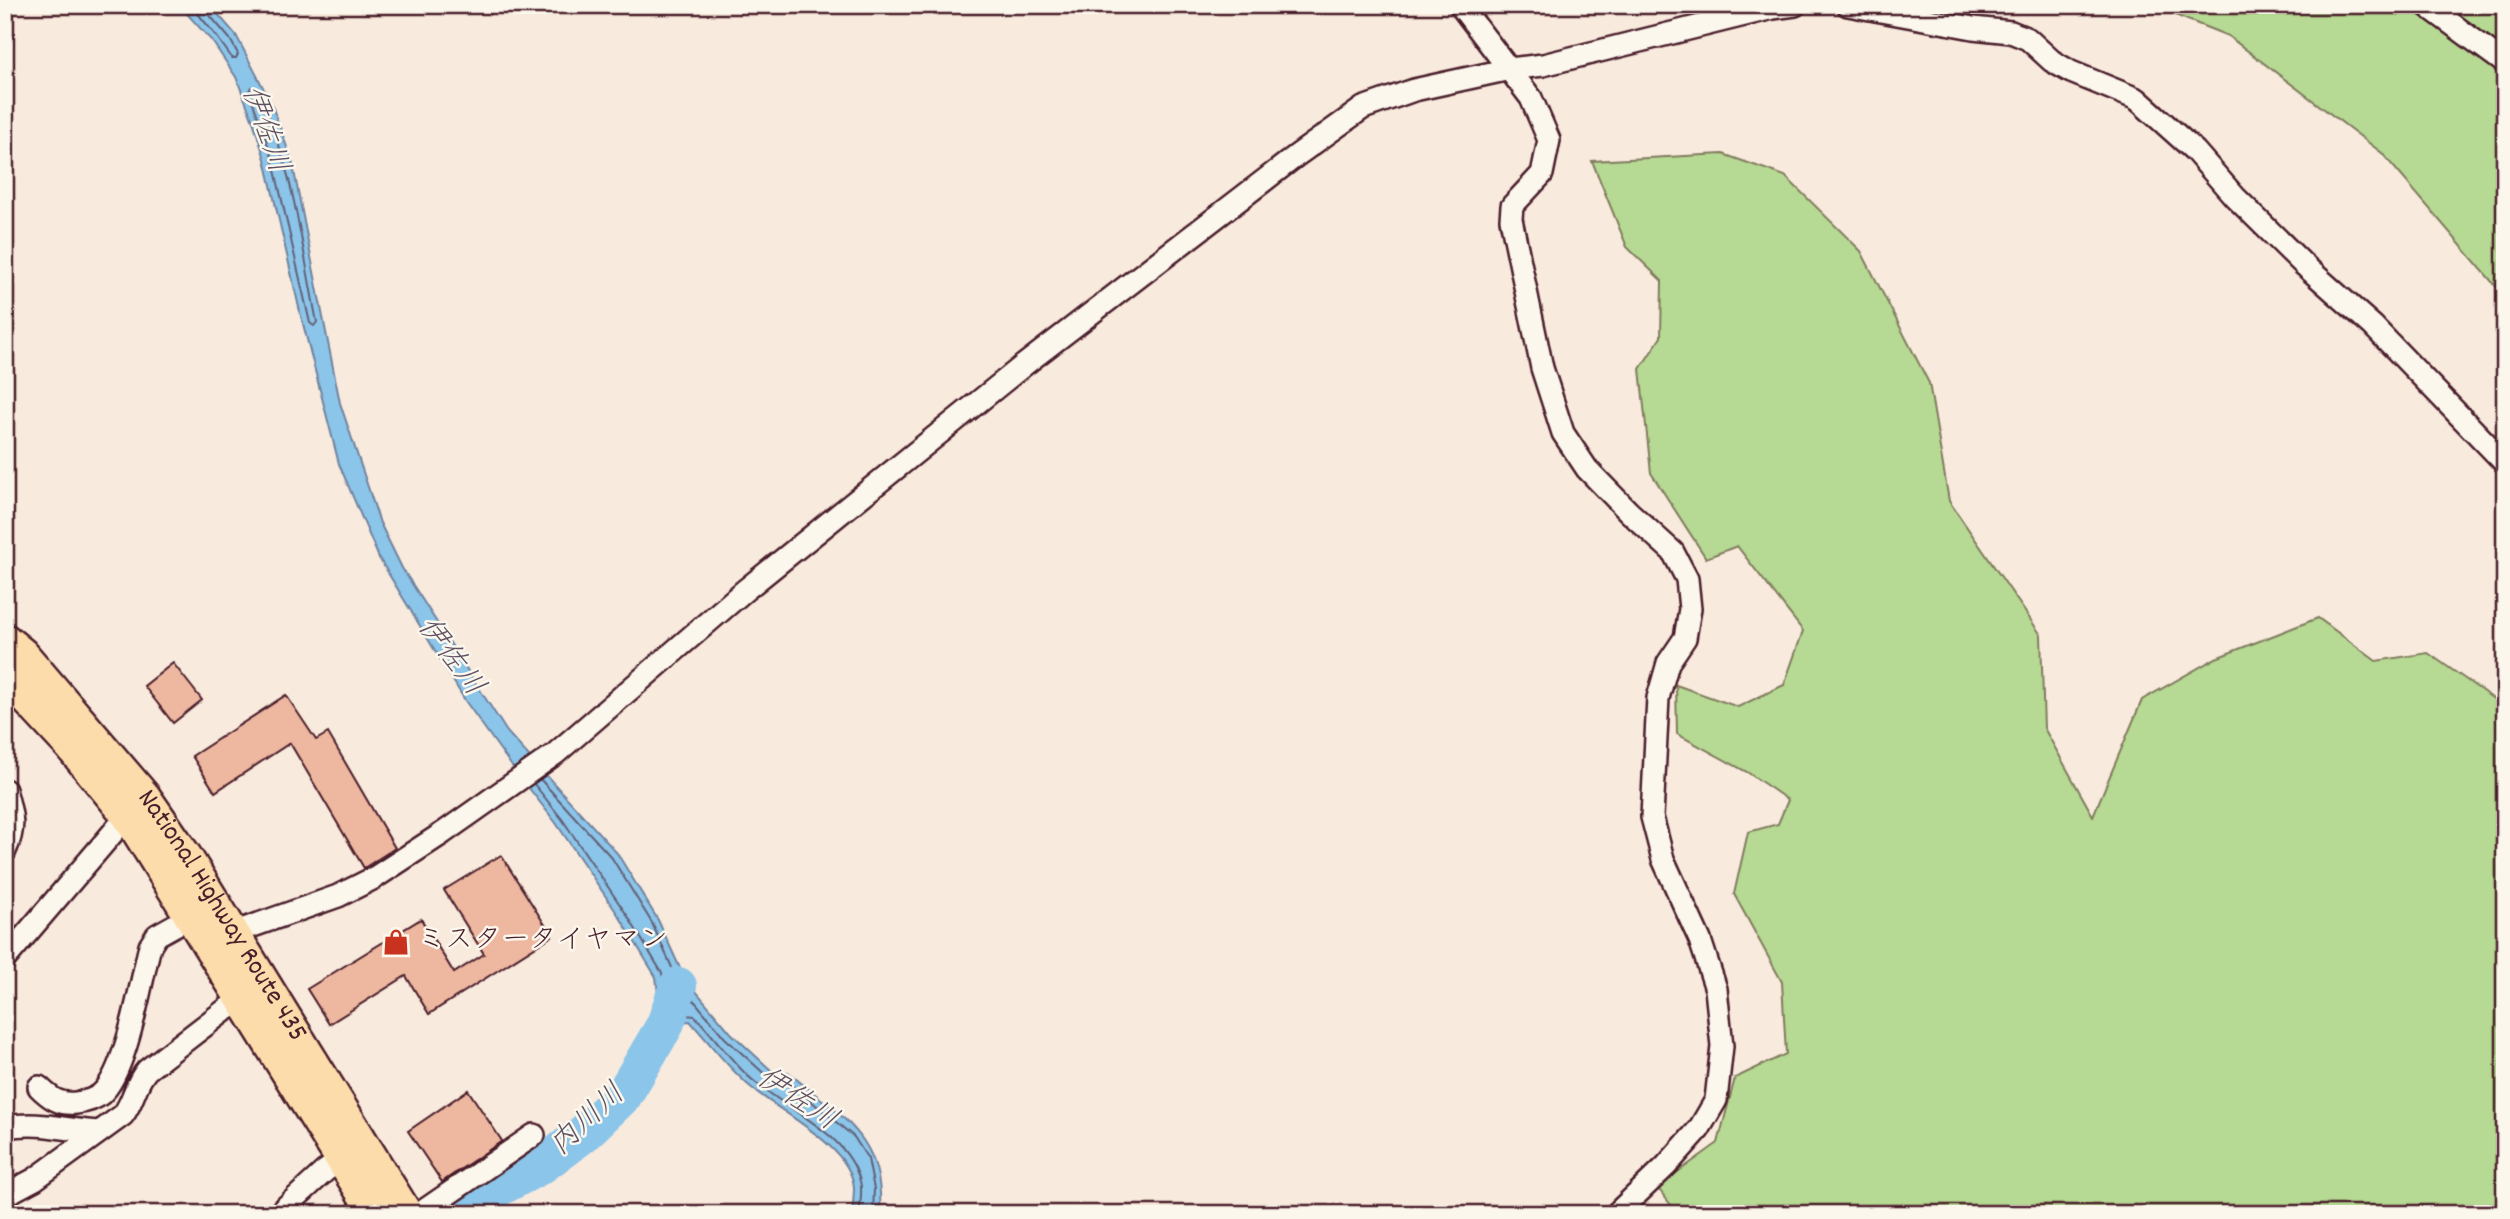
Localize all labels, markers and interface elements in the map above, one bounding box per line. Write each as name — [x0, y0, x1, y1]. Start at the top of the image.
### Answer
water label: 伊佐川 — [228, 80, 298, 180]
water label: 伊佐川 — [405, 609, 493, 707]
street label: National Highway Route 435 — [125, 782, 316, 1050]
place label: ミスタータイヤマン — [417, 922, 668, 962]
shop icon: ミスタータイヤマン — [381, 927, 411, 957]
water label: 伊佐川 — [747, 1058, 845, 1144]
water label: 内川川 — [541, 1075, 637, 1167]

